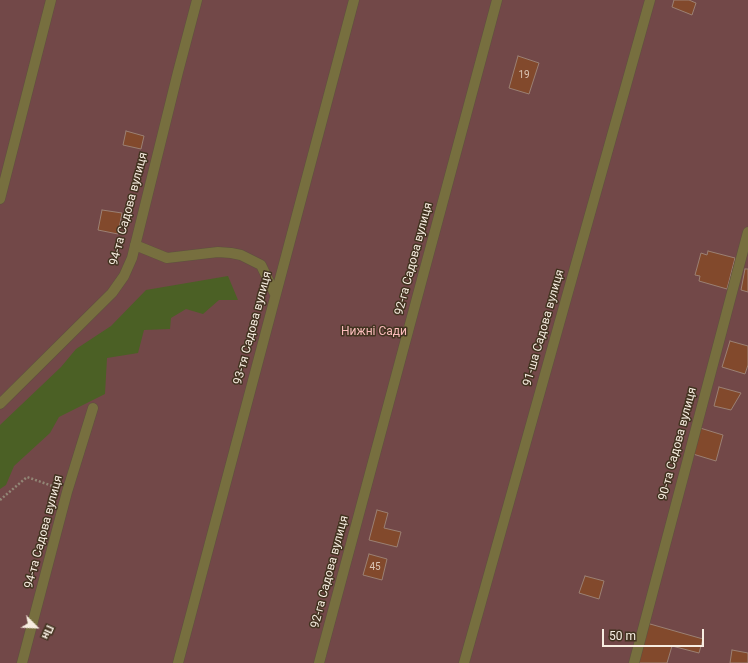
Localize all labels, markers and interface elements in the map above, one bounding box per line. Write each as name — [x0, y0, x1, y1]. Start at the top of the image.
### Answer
house number: 19 — [518, 69, 530, 81]
street label: 94-та Садова вулиця — [107, 151, 151, 267]
street label: 92-га Садова вулиця — [392, 201, 436, 317]
street label: 91-ша Садова вулиця — [520, 268, 568, 388]
street label: 93-тя Садова вулиця — [231, 270, 275, 386]
park label: Нижні Сади — [341, 325, 407, 339]
street label: 90-та Садова вулиця — [656, 386, 700, 502]
street label: 94-та Садова вулиця — [22, 474, 66, 590]
street label: 92-га Садова вулиця — [308, 514, 352, 630]
house number: 45 — [369, 561, 381, 573]
north arrow — [16, 607, 56, 647]
scale bar — [604, 621, 706, 647]
text: Пн — [39, 623, 56, 641]
text: 50 m — [609, 629, 636, 643]

